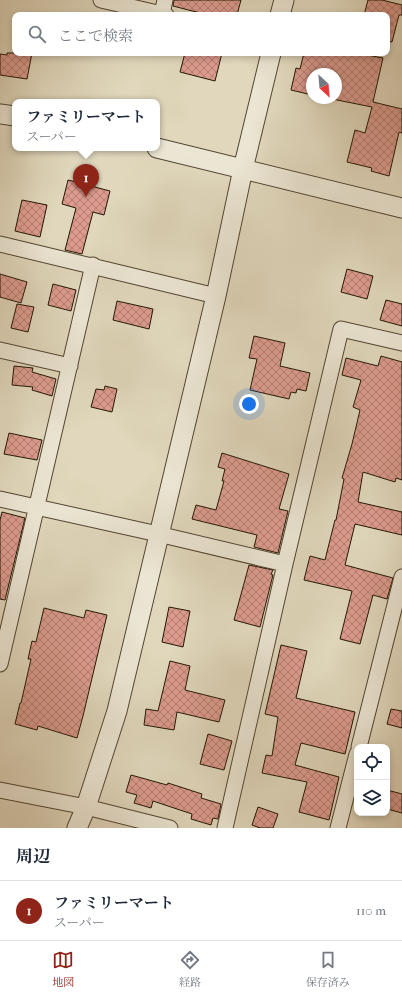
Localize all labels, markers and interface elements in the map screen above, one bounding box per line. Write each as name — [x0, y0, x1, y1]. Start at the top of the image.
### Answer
search box — [12, 12, 390, 56]
icon: search — [26, 23, 48, 45]
text: ここで検索 — [58, 27, 133, 45]
north arrow — [306, 68, 342, 104]
popup — [12, 99, 160, 151]
text: ファミリーマート — [26, 108, 146, 126]
text: スーパー — [26, 129, 77, 144]
pin: 1 — [73, 164, 99, 197]
your location — [239, 394, 259, 414]
map controls — [354, 744, 390, 816]
button: locate — [354, 744, 390, 780]
button: layers — [354, 780, 390, 816]
text: 周辺 — [16, 846, 50, 866]
text: ファミリーマート — [54, 894, 174, 912]
text: 1 — [27, 903, 31, 918]
text: 110 m — [356, 903, 386, 918]
text: スーパー — [54, 915, 105, 930]
tab: 地図 — [52, 949, 74, 989]
tab: 経路 — [179, 949, 201, 989]
tab: 保存済み — [306, 949, 350, 989]

